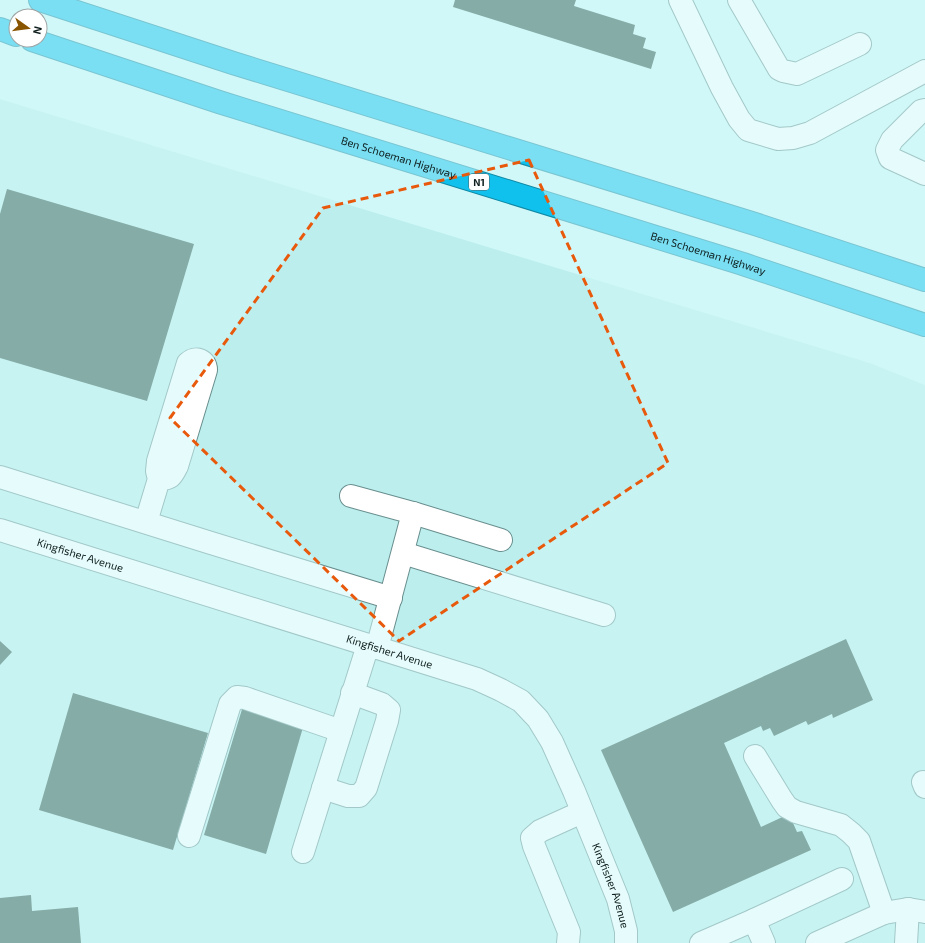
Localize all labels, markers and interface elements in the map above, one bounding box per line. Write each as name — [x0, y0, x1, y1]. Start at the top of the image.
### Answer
north arrow — [8, 8, 48, 48]
text: N — [31, 25, 45, 36]
street label: Ben Schoeman Highway — [340, 133, 458, 181]
road number: N1 — [469, 174, 489, 190]
street label: Ben Schoeman Highway — [649, 229, 768, 277]
street label: Kingfisher Avenue — [36, 535, 125, 574]
street label: Kingfisher Avenue — [345, 632, 434, 671]
street label: Kingfisher Avenue — [590, 841, 632, 930]

